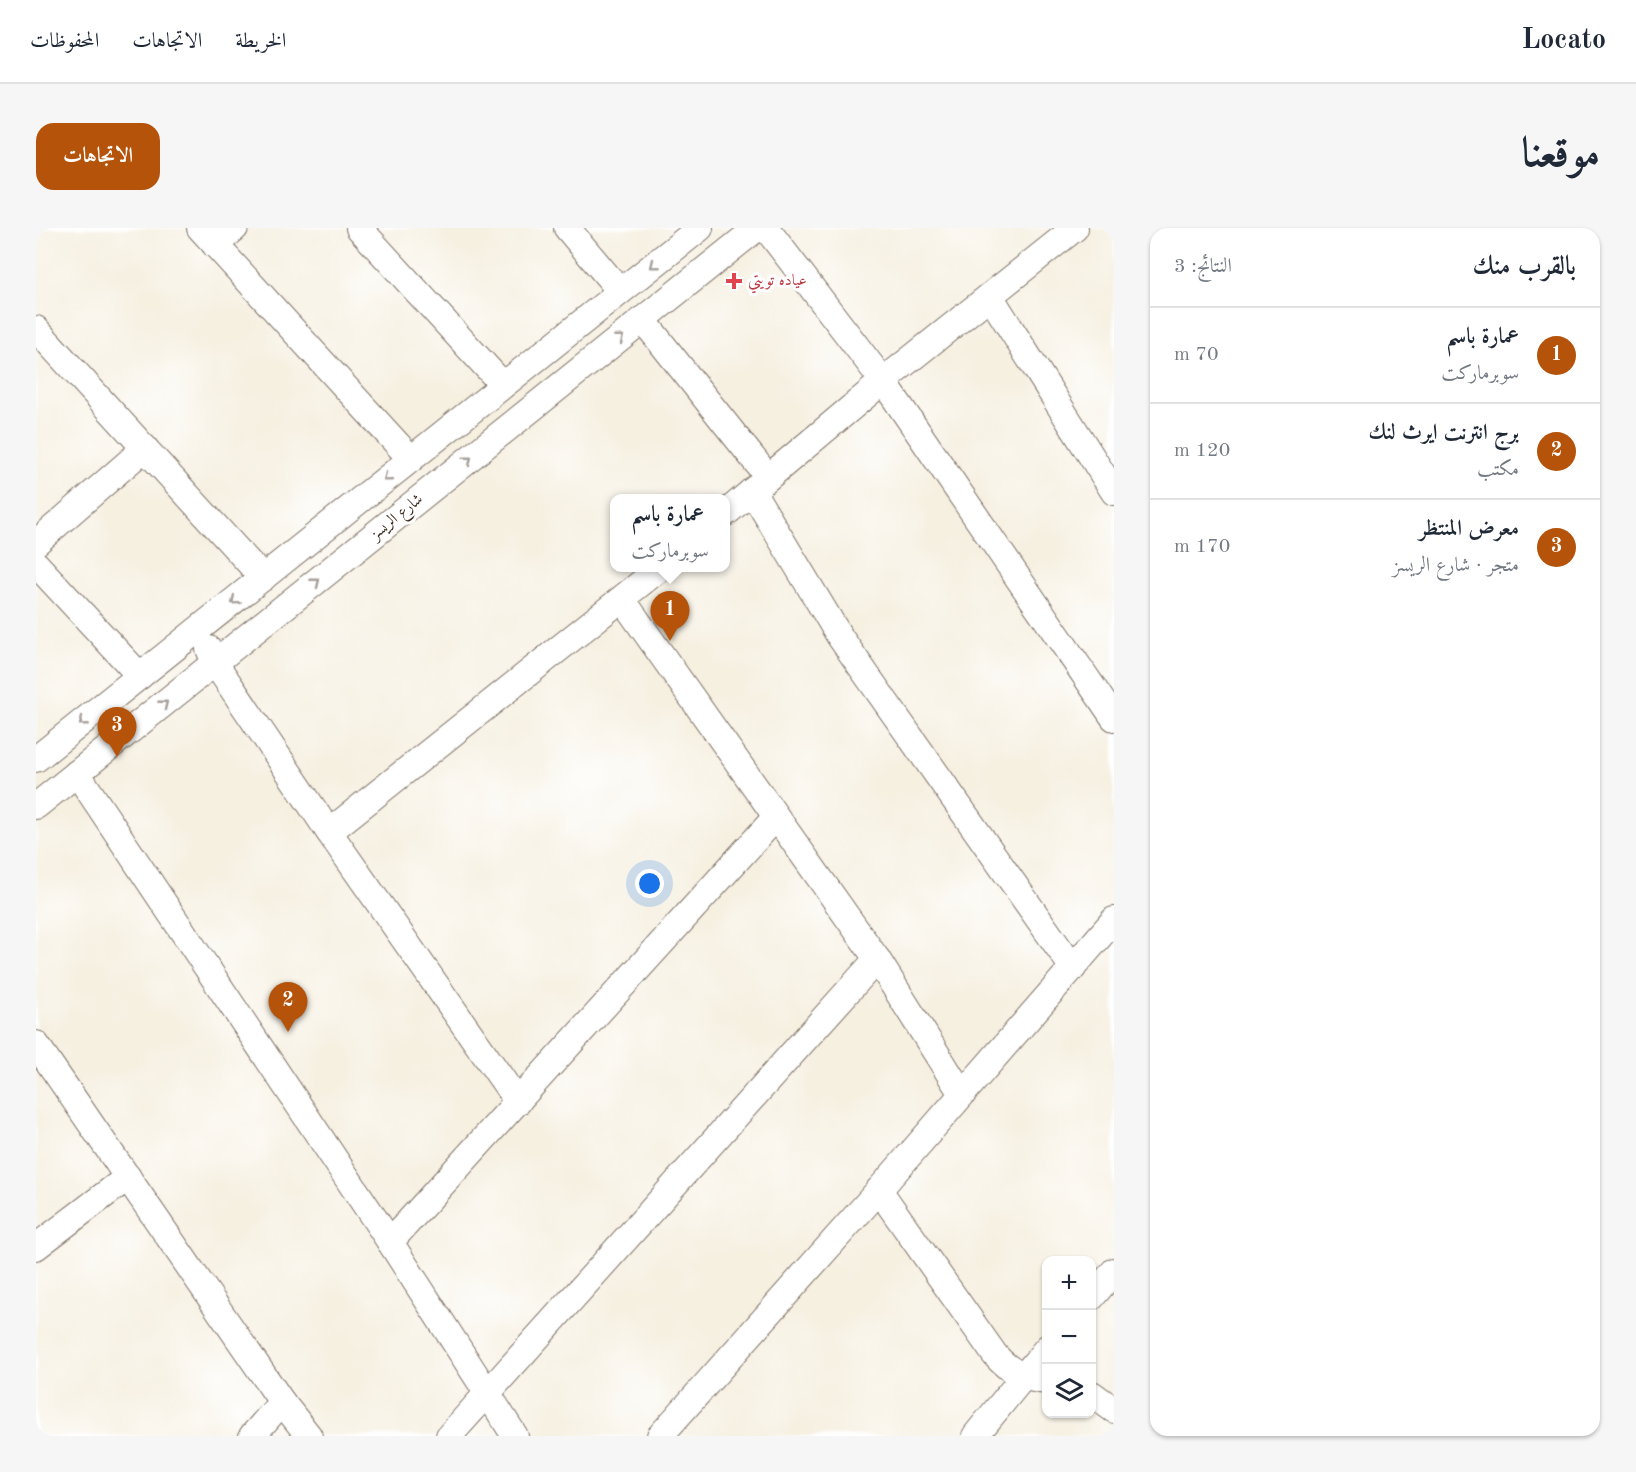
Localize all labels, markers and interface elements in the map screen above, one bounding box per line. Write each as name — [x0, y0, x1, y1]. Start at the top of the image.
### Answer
text: Locato — [1521, 27, 1606, 55]
text: المحفوظات — [30, 31, 99, 52]
text: الاتجاهات — [132, 31, 202, 52]
text: الخريطة — [235, 31, 286, 52]
button: الاتجاهات — [36, 123, 160, 190]
text: موقعنا — [1522, 134, 1600, 176]
text: بالقرب منك — [1473, 254, 1576, 280]
one-way arrow — [650, 257, 661, 268]
text: النتائج: 3 — [1174, 257, 1232, 277]
marker: عياده تويتي — [725, 272, 743, 290]
place label: عياده تويتي — [748, 273, 807, 294]
text: عمارة باسم — [1446, 326, 1519, 348]
one-way arrow — [613, 335, 624, 346]
text: 70 m — [1174, 345, 1219, 365]
text: 1 — [1551, 345, 1562, 365]
text: سوبرماركت — [1441, 364, 1519, 384]
text: برج انترنت ايرث لنك — [1368, 422, 1519, 444]
text: 120 m — [1174, 441, 1230, 461]
text: 2 — [1551, 441, 1562, 461]
one-way arrow — [461, 457, 472, 468]
text: مكتب — [1477, 460, 1519, 480]
one-way arrow — [383, 471, 394, 482]
street label: شارع الريسز — [366, 490, 429, 547]
popup — [610, 494, 730, 572]
text: عمارة باسم — [631, 504, 704, 526]
text: معرض المنتظر — [1419, 518, 1519, 540]
text: 170 m — [1174, 537, 1230, 557]
text: 3 — [1551, 537, 1562, 557]
text: سوبرماركت — [631, 542, 709, 562]
text: متجر · شارع الريسز — [1393, 556, 1519, 576]
one-way arrow — [309, 579, 320, 590]
pin: 1 — [650, 592, 690, 641]
one-way arrow — [231, 593, 242, 604]
one-way arrow — [157, 701, 168, 712]
pin: 3 — [98, 708, 136, 757]
one-way arrow — [78, 715, 89, 726]
your location — [635, 869, 664, 898]
pin: 2 — [268, 982, 308, 1032]
map controls — [1042, 1256, 1096, 1418]
button: + — [1042, 1256, 1096, 1310]
button: − — [1042, 1310, 1096, 1364]
button: layers — [1042, 1364, 1096, 1418]

